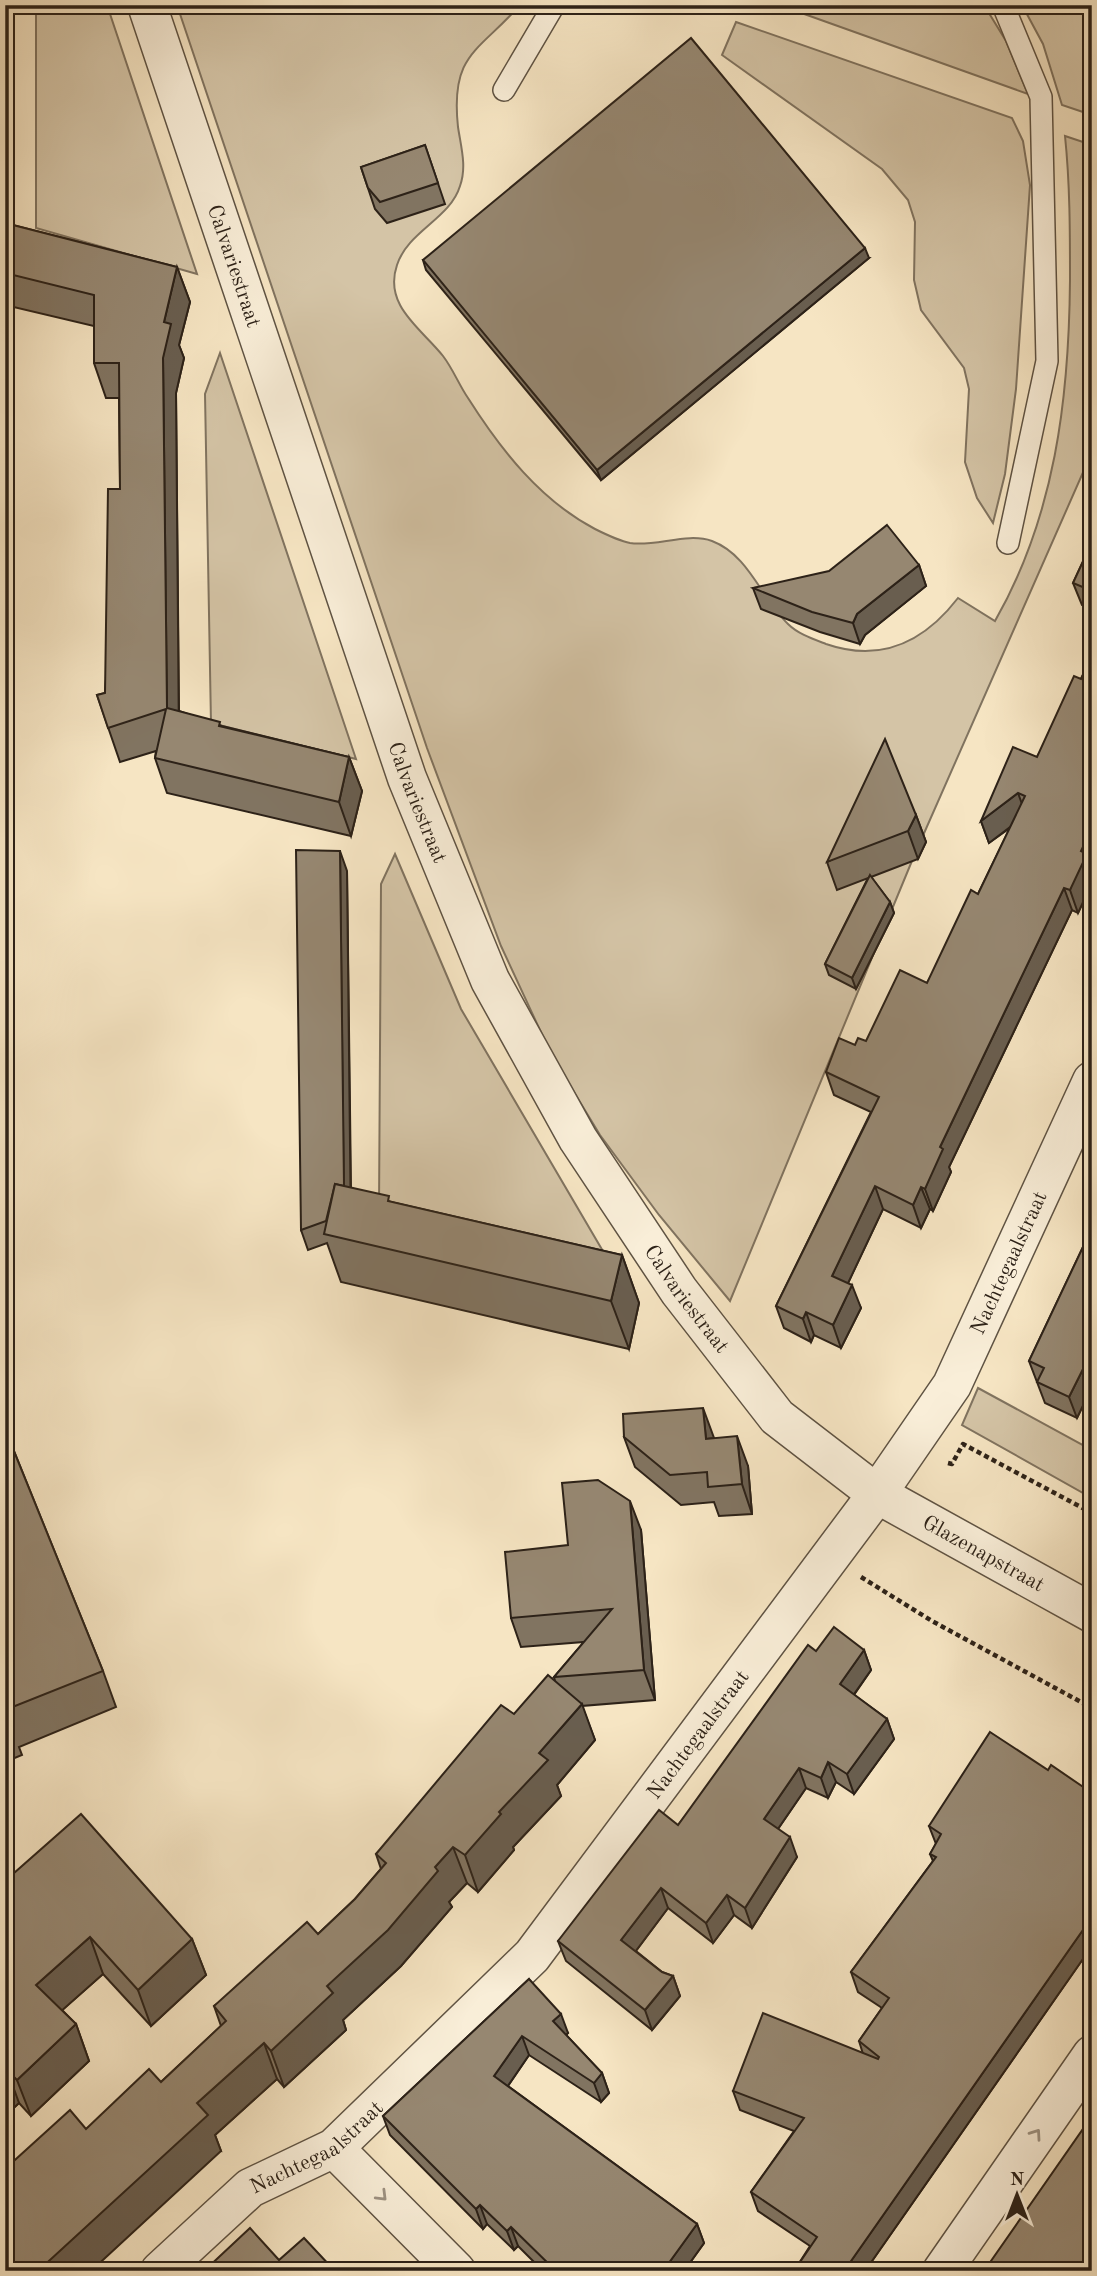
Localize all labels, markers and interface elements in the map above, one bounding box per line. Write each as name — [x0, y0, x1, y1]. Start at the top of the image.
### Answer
street label: Calvariestraat — [203, 202, 264, 330]
street label: Calvariestraat — [384, 739, 450, 866]
street label: Nachtegaalstraat — [968, 1188, 1052, 1338]
street label: Calvariestraat — [640, 1242, 732, 1357]
street label: Glazenapstraat — [918, 1512, 1048, 1596]
street label: Nachtegaalstraat — [644, 1667, 754, 1804]
street label: Nachtegaalstraat — [247, 2098, 388, 2198]
one-way arrow — [1028, 2129, 1040, 2142]
north arrow — [982, 2160, 1052, 2230]
text: N — [1010, 2171, 1025, 2190]
one-way arrow — [374, 2188, 387, 2201]

